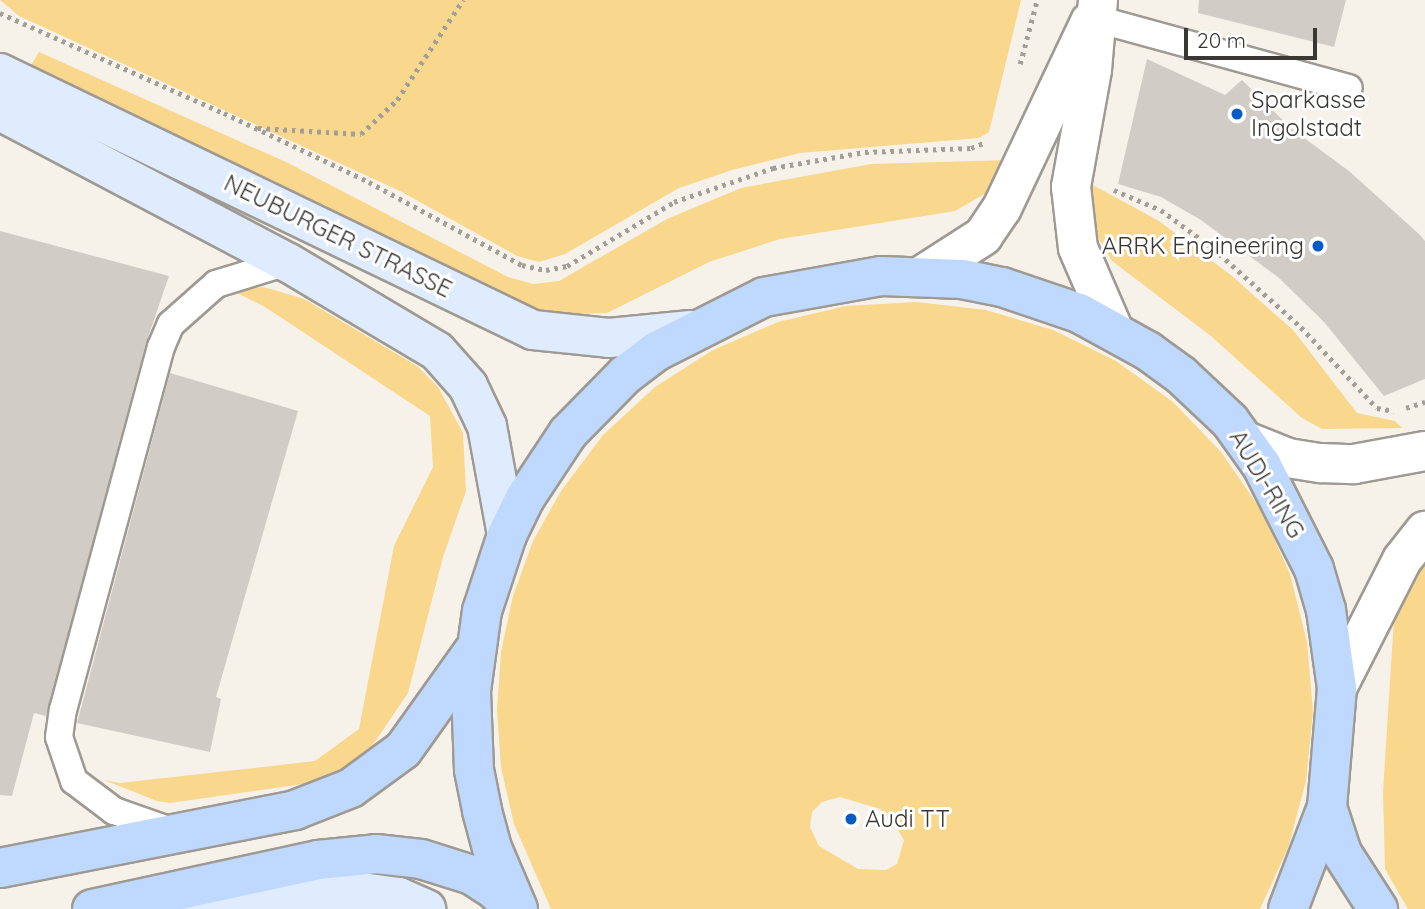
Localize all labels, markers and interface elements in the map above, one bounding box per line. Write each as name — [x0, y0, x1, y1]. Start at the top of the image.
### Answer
scale bar — [1187, 14, 1320, 58]
text: 20 m — [1197, 27, 1246, 53]
place label: Sparkasse Ingolstadt — [1251, 86, 1366, 142]
marker: Sparkasse Ingolstadt — [1229, 106, 1245, 122]
street label: NEUBURGER STRASSE — [219, 168, 457, 304]
place label: ARRK Engineering — [1102, 232, 1304, 260]
marker: ARRK Engineering — [1310, 238, 1326, 254]
street label: AUDI-RING — [1223, 425, 1311, 543]
place label: Audi TT — [865, 805, 950, 833]
marker: Audi TT — [843, 811, 859, 827]

